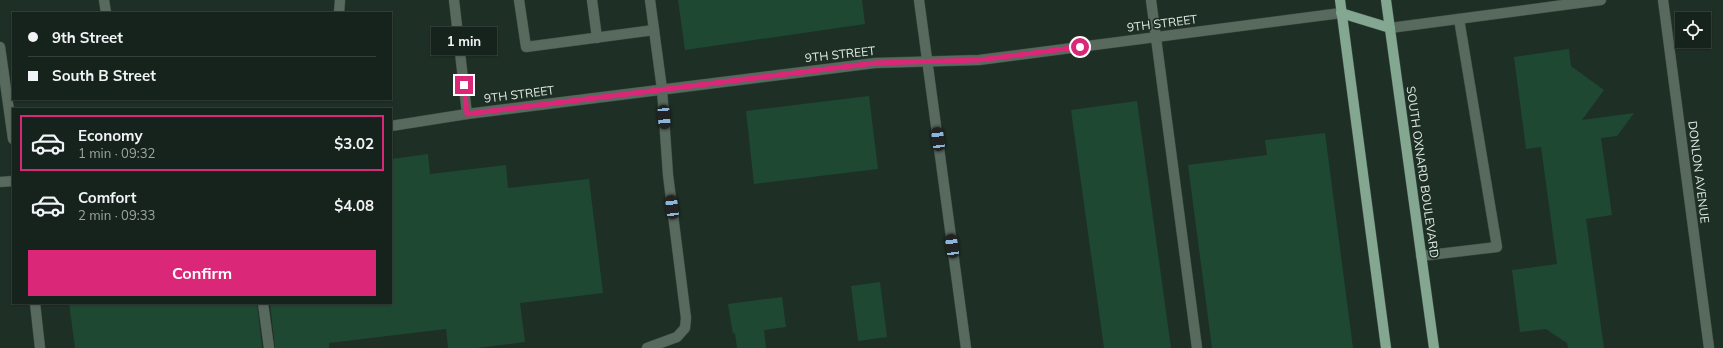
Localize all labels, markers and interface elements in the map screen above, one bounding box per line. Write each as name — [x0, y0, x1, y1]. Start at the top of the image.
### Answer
street label: 9TH STREET — [1126, 11, 1199, 35]
map controls — [1675, 12, 1711, 48]
button: locate — [1675, 12, 1711, 48]
callout: 1 min — [431, 27, 497, 55]
text: 9th Street — [52, 28, 123, 47]
text: 1 min — [447, 33, 481, 49]
route start — [1071, 38, 1089, 56]
street label: 9TH STREET — [804, 43, 877, 65]
text: South B Street — [52, 66, 156, 85]
route end — [455, 76, 473, 94]
street label: 9TH STREET — [483, 82, 556, 106]
street label: SOUTH OXNARD BOULEVARD — [1403, 85, 1443, 259]
car — [657, 105, 671, 129]
street label: DONLON AVENUE — [1685, 120, 1713, 224]
icon: car — [30, 125, 66, 161]
text: Economy — [78, 126, 143, 145]
car — [931, 126, 945, 152]
text: $3.02 — [334, 134, 374, 153]
text: 1 min · 09:32 — [78, 145, 155, 161]
icon: car — [30, 187, 66, 223]
text: Comfort — [78, 188, 136, 207]
car — [665, 194, 679, 220]
text: $4.08 — [334, 196, 374, 215]
text: 2 min · 09:33 — [78, 207, 155, 223]
car — [944, 233, 960, 259]
button: Confirm — [28, 250, 376, 296]

